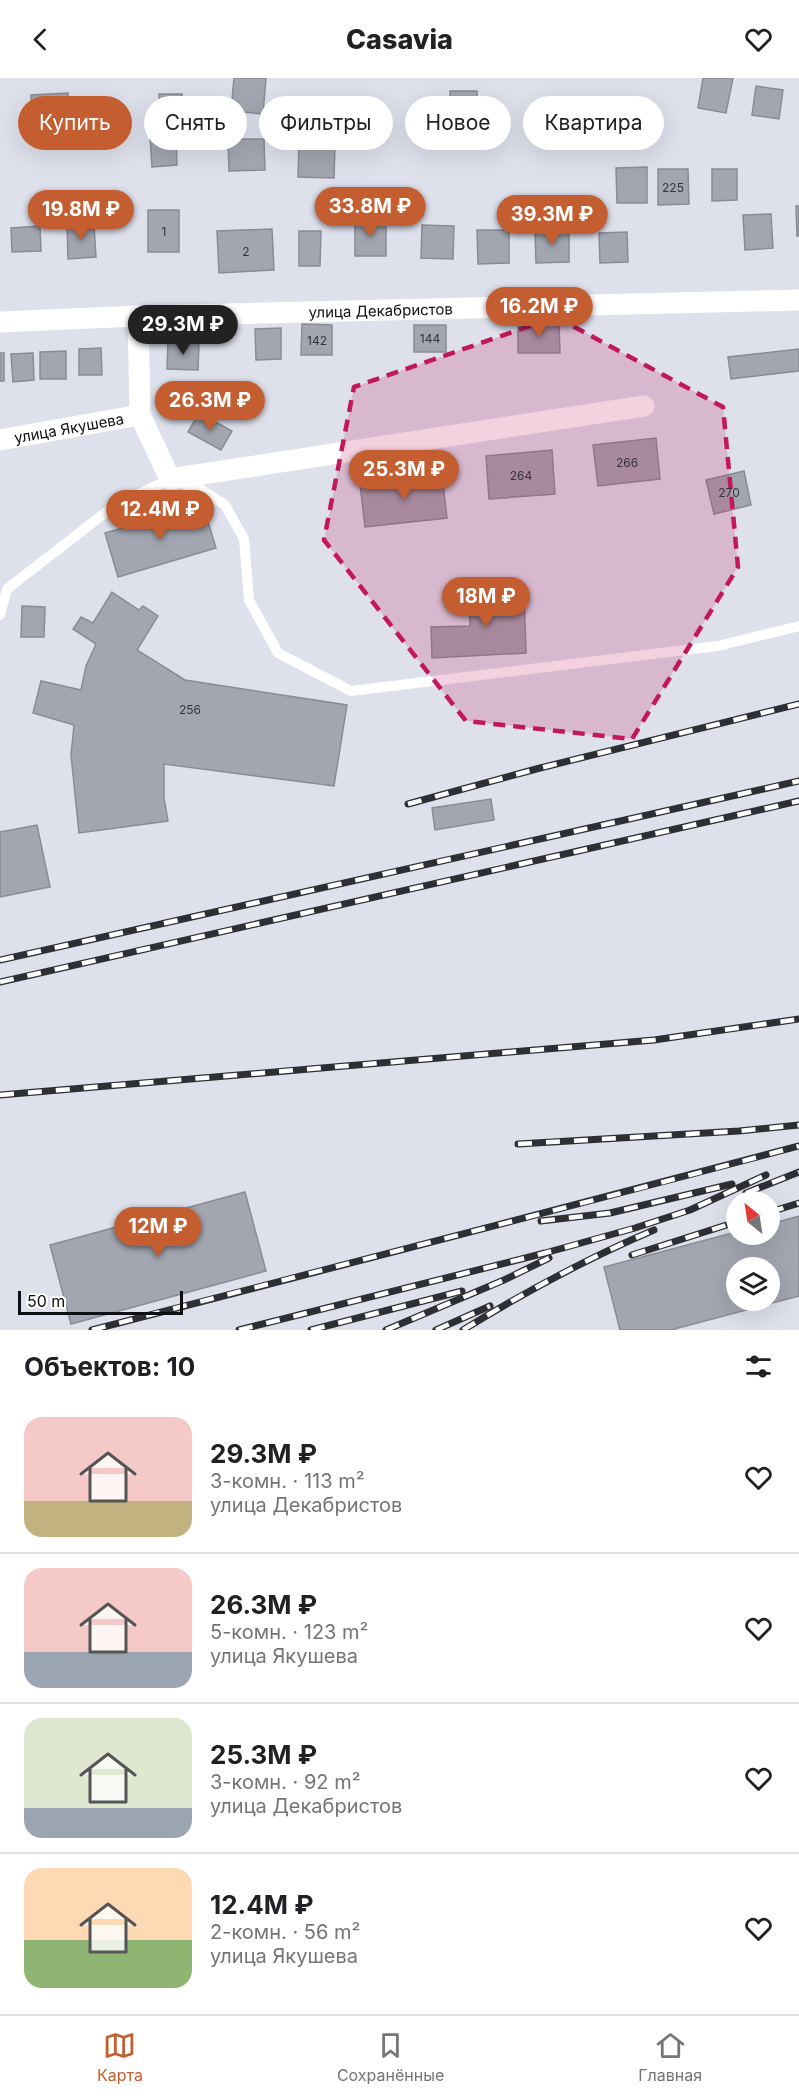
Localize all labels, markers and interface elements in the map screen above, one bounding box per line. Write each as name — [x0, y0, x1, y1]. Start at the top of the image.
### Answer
icon: back — [24, 23, 57, 56]
text: Casavia — [346, 23, 453, 56]
icon: heart — [742, 23, 775, 56]
chip: Купить — [18, 96, 132, 150]
chip: Снять — [144, 96, 247, 150]
chip: Фильтры — [259, 96, 393, 150]
chip: Новое — [405, 96, 511, 150]
chip: Квартира — [523, 96, 664, 150]
house number: 225 — [662, 180, 684, 195]
pin: 33.8M ₽ — [315, 187, 425, 238]
pin: 19.8M ₽ — [26, 190, 136, 241]
text: 33.8M ₽ — [329, 194, 411, 218]
pin: 39.3M ₽ — [497, 195, 607, 246]
text: 19.8M ₽ — [42, 197, 120, 221]
text: 39.3M ₽ — [511, 202, 593, 226]
house number: 1 — [162, 224, 166, 239]
house number: 2 — [242, 244, 250, 259]
pin: 16.2M ₽ — [484, 287, 594, 338]
text: 16.2M ₽ — [500, 294, 578, 318]
street label: улица Декабристов — [308, 299, 453, 321]
pin: 29.3M ₽ — [128, 305, 238, 356]
text: 29.3M ₽ — [142, 312, 224, 336]
house number: 144 — [420, 331, 440, 346]
house number: 142 — [307, 333, 327, 348]
pin: 26.3M ₽ — [155, 381, 265, 432]
text: 26.3M ₽ — [169, 388, 251, 412]
street label: улица Якушева — [13, 409, 125, 447]
pin: 25.3M ₽ — [349, 450, 459, 501]
house number: 266 — [616, 455, 638, 470]
text: 25.3M ₽ — [363, 457, 445, 481]
house number: 264 — [510, 468, 533, 483]
house number: 270 — [718, 485, 740, 500]
pin: 12.4M ₽ — [105, 490, 215, 541]
text: 12.4M ₽ — [120, 497, 200, 521]
pin: 18M ₽ — [444, 577, 528, 628]
text: 18M ₽ — [456, 584, 516, 608]
house number: 256 — [179, 702, 201, 717]
north arrow — [726, 1191, 780, 1245]
map controls — [726, 1191, 780, 1311]
pin: 12M ₽ — [116, 1207, 200, 1258]
text: 12M ₽ — [128, 1214, 188, 1238]
button: layers — [726, 1257, 780, 1311]
scale bar — [18, 1288, 183, 1316]
text: 50 m — [27, 1291, 65, 1311]
icon: filters — [742, 1350, 775, 1383]
text: Объектов: 10 — [24, 1351, 195, 1382]
text: 29.3M ₽ — [210, 1438, 317, 1469]
icon: home — [72, 1441, 144, 1513]
icon: heart — [742, 1461, 775, 1494]
text: 3-комн. · 113 m² — [210, 1469, 365, 1493]
text: улица Декабристов — [210, 1493, 402, 1517]
text: 26.3M ₽ — [210, 1589, 317, 1620]
icon: home — [72, 1592, 144, 1664]
icon: heart — [742, 1612, 775, 1645]
text: 5-комн. · 123 m² — [210, 1620, 368, 1644]
text: улица Якушева — [210, 1644, 358, 1668]
text: 25.3M ₽ — [210, 1739, 317, 1770]
icon: home — [72, 1742, 144, 1814]
icon: heart — [742, 1762, 775, 1795]
text: 3-комн. · 92 m² — [210, 1770, 361, 1794]
text: улица Декабристов — [210, 1794, 402, 1818]
text: 12.4M ₽ — [210, 1889, 314, 1920]
icon: home — [72, 1892, 144, 1964]
icon: heart — [742, 1912, 775, 1945]
text: 2-комн. · 56 m² — [210, 1920, 360, 1944]
text: улица Якушева — [210, 1944, 358, 1968]
tab: Карта — [97, 2029, 143, 2085]
tab: Сохранённые — [337, 2029, 444, 2085]
tab: Главная — [638, 2029, 702, 2085]

